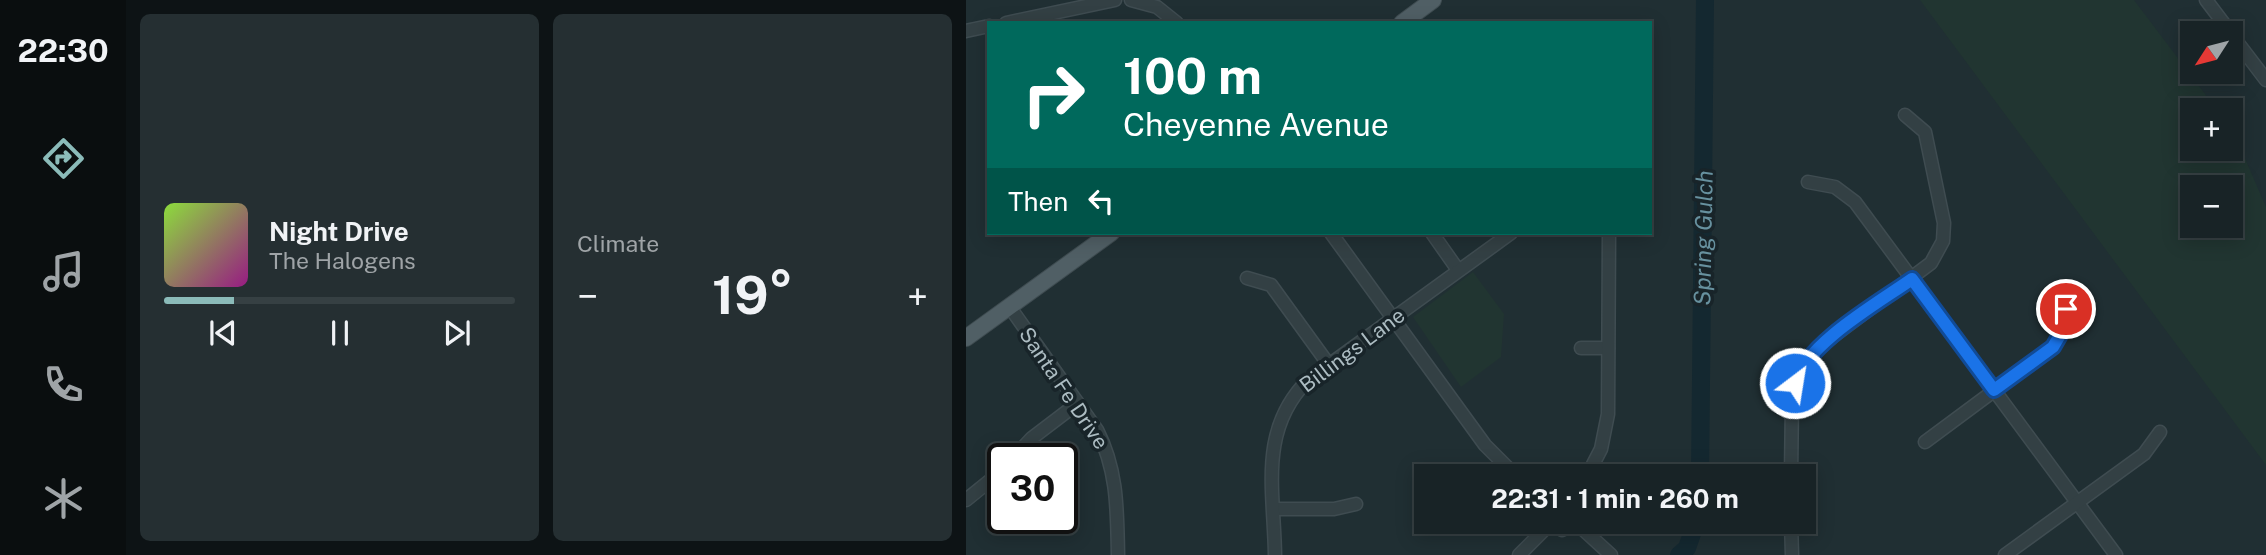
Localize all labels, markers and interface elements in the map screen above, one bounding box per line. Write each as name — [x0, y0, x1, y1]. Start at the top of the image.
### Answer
north arrow — [2180, 21, 2244, 84]
map controls — [2180, 21, 2243, 238]
text: 22:30 — [17, 32, 109, 69]
text: 100 m — [1123, 47, 1262, 105]
icon: right — [1008, 49, 1099, 140]
button: + — [2180, 98, 2243, 161]
text: Cheyenne Avenue — [1123, 106, 1389, 143]
icon: directions — [39, 134, 88, 183]
water label: Spring Gulch — [1688, 170, 1718, 306]
button: − — [2180, 175, 2243, 238]
icon: left — [1082, 182, 1120, 220]
text: Then — [1008, 186, 1068, 217]
text: Night Drive — [269, 216, 409, 247]
text: Climate — [577, 230, 659, 257]
icon: music — [39, 247, 88, 296]
text: The Halogens — [269, 247, 416, 274]
text: 19° — [712, 265, 793, 326]
text: − — [577, 274, 598, 319]
text: + — [907, 274, 928, 319]
pin — [2036, 279, 2096, 339]
icon: arrive — [2047, 290, 2085, 328]
street label: Billings Lane — [1295, 302, 1409, 398]
icon: previous — [204, 314, 242, 352]
icon: pause — [321, 314, 359, 352]
icon: next — [438, 314, 476, 352]
street label: Santa Fe Drive — [1014, 322, 1114, 454]
position arrow — [1758, 346, 1832, 420]
icon: phone — [39, 360, 88, 409]
speed limit sign: 30 — [987, 443, 1078, 534]
icon: climate — [39, 474, 88, 523]
text: 22:31 · 1 min · 260 m — [1491, 483, 1739, 514]

